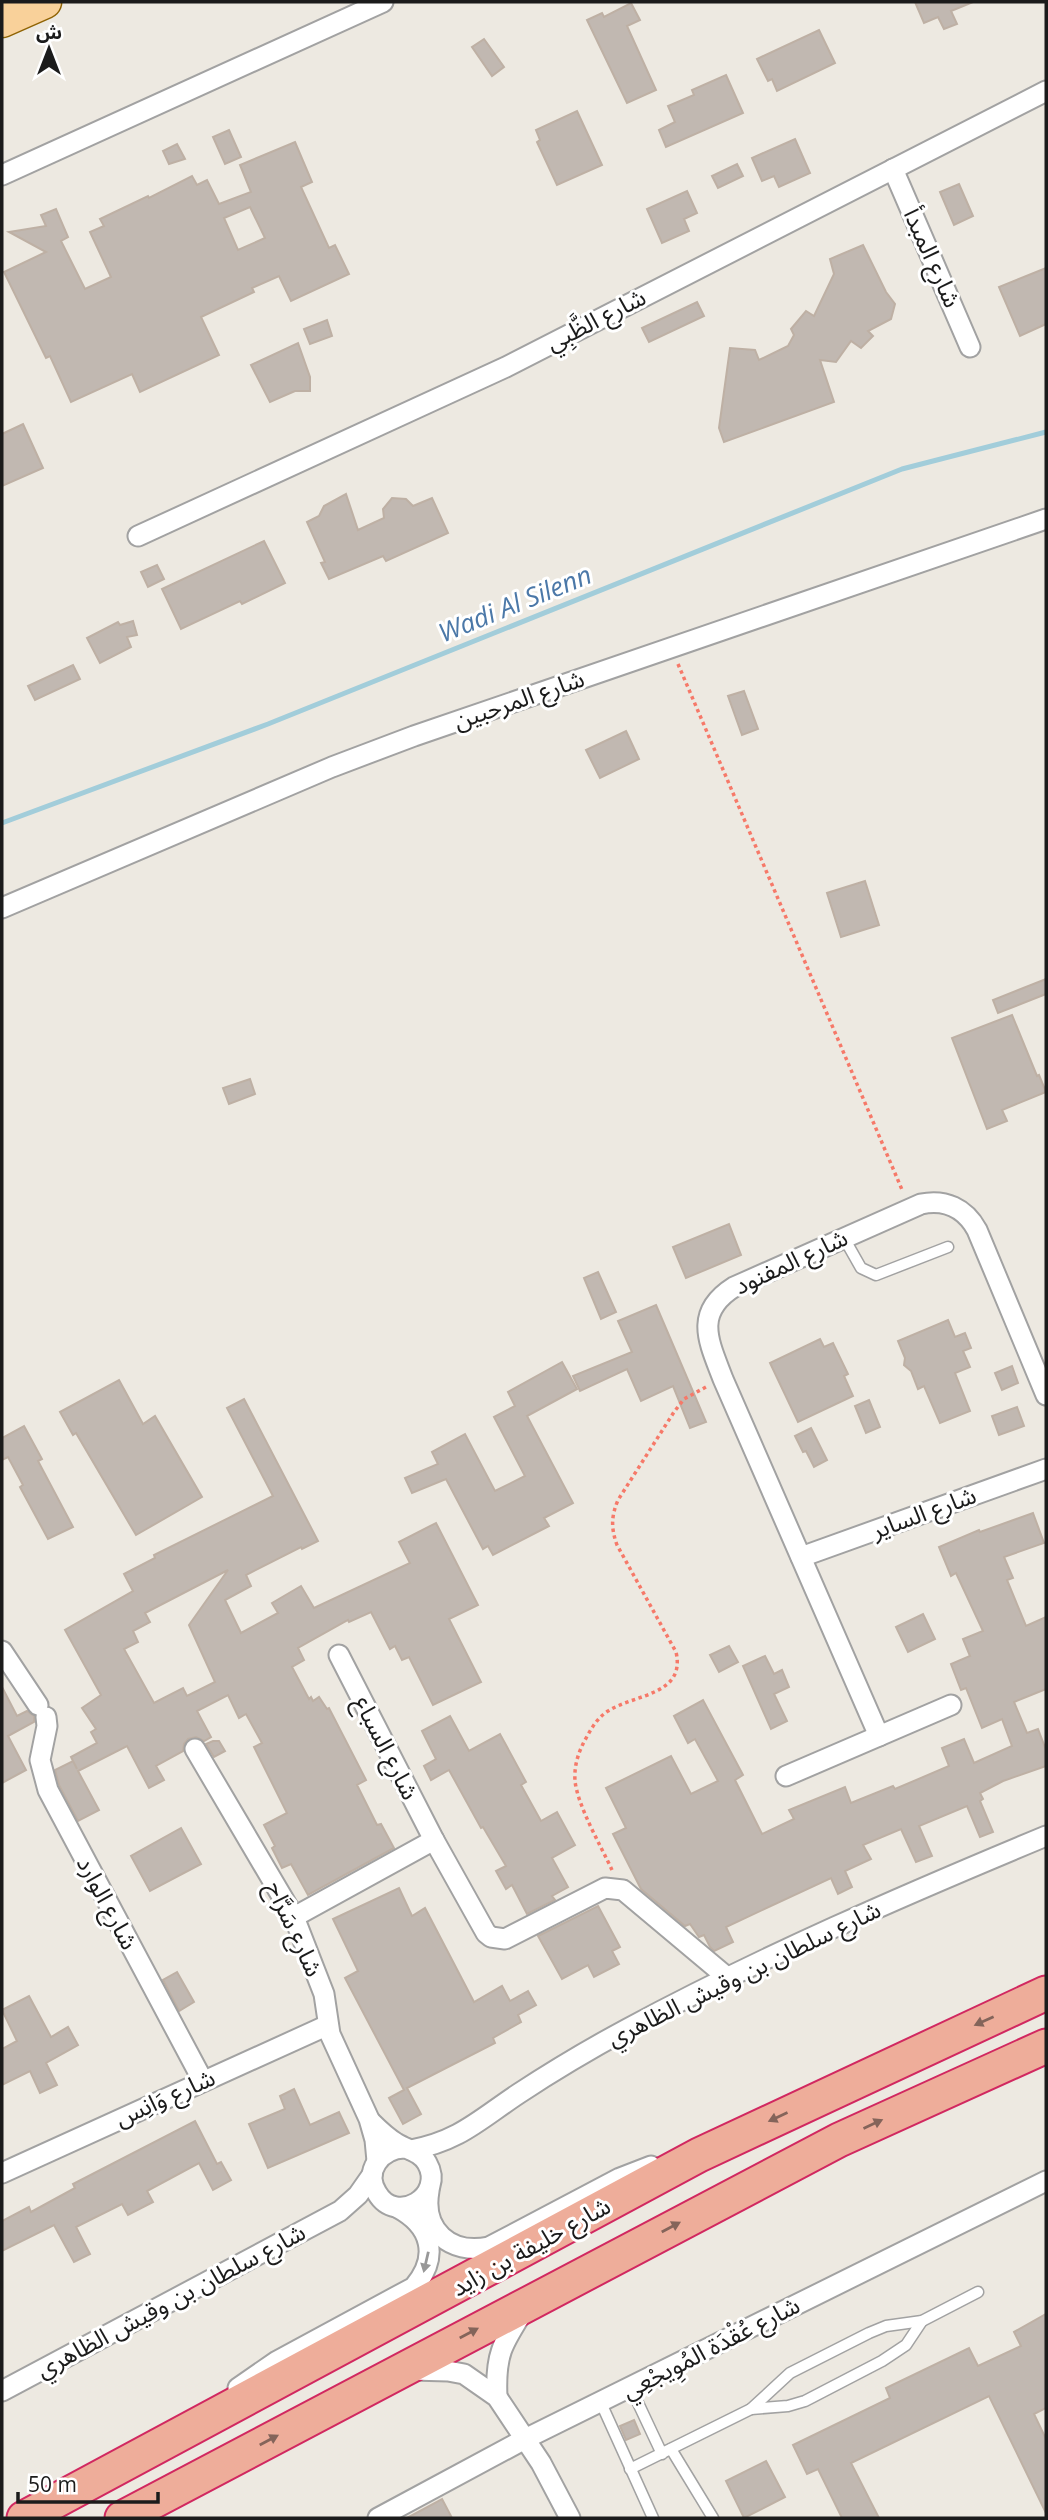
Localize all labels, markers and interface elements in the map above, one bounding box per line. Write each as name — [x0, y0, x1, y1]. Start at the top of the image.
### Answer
north arrow — [14, 14, 84, 84]
text: ش — [36, 19, 62, 45]
street label: شارع المبدأ — [895, 202, 970, 313]
street label: شارع الظَّبِي — [540, 279, 653, 361]
water label: Wadi Al Silenn — [433, 556, 597, 650]
street label: شارع المرحبين — [449, 661, 589, 738]
street label: شارع المفنود — [728, 1220, 853, 1303]
street label: شارع الساير — [866, 1477, 981, 1548]
street label: شارع السباع — [345, 1690, 428, 1806]
street label: شارع الوارد — [68, 1850, 147, 1956]
street label: شارع سَرَّاح — [257, 1875, 332, 1982]
street label: شارع سلطان بن وقيش الظاهري — [601, 1892, 887, 2057]
one-way arrow — [974, 2015, 994, 2027]
street label: شارع وَانِس — [109, 2060, 221, 2135]
one-way arrow — [768, 2112, 788, 2123]
one-way arrow — [863, 2118, 884, 2129]
street label: شارع خليفة بن زايد — [445, 2188, 617, 2305]
street label: شارع سلطان بن وقيش الظاهري — [30, 2215, 312, 2388]
one-way arrow — [661, 2221, 680, 2233]
one-way arrow — [421, 2251, 432, 2273]
street label: شارع عُقْدَة المُوِيجْعِي — [616, 2288, 807, 2409]
one-way arrow — [460, 2328, 480, 2340]
one-way arrow — [259, 2434, 278, 2446]
scale bar — [18, 2460, 158, 2504]
text: 50 m — [28, 2470, 77, 2498]

